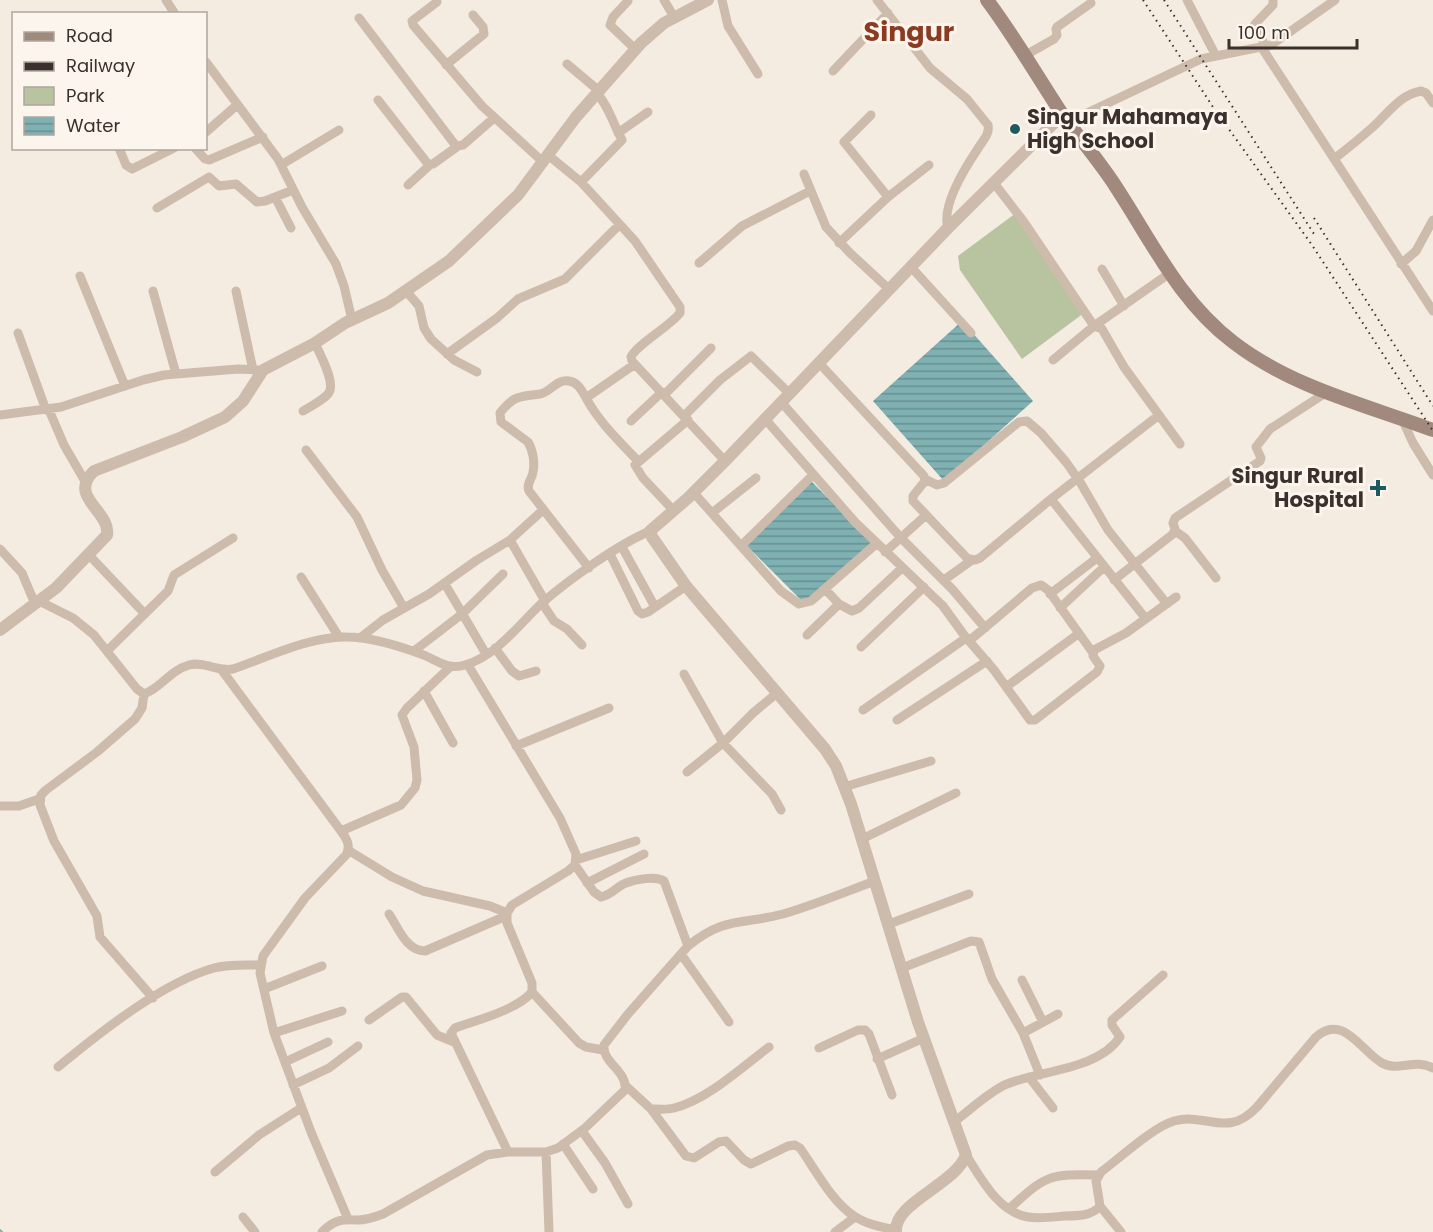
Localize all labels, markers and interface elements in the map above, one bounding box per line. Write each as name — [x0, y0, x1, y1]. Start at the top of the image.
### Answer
legend — [12, 12, 207, 150]
scale bar — [1229, 12, 1356, 50]
district label: Singur — [864, 13, 955, 50]
text: 100 m — [1238, 20, 1290, 45]
text: Road — [66, 23, 113, 48]
text: Railway — [66, 53, 135, 78]
text: Park — [66, 83, 105, 108]
place label: Singur Mahamaya High School — [1027, 102, 1228, 155]
text: Water — [66, 113, 120, 138]
marker: Singur Mahamaya High School — [1008, 122, 1022, 136]
place label: Singur Rural Hospital — [1232, 461, 1364, 514]
marker: Singur Rural Hospital — [1369, 479, 1387, 497]

